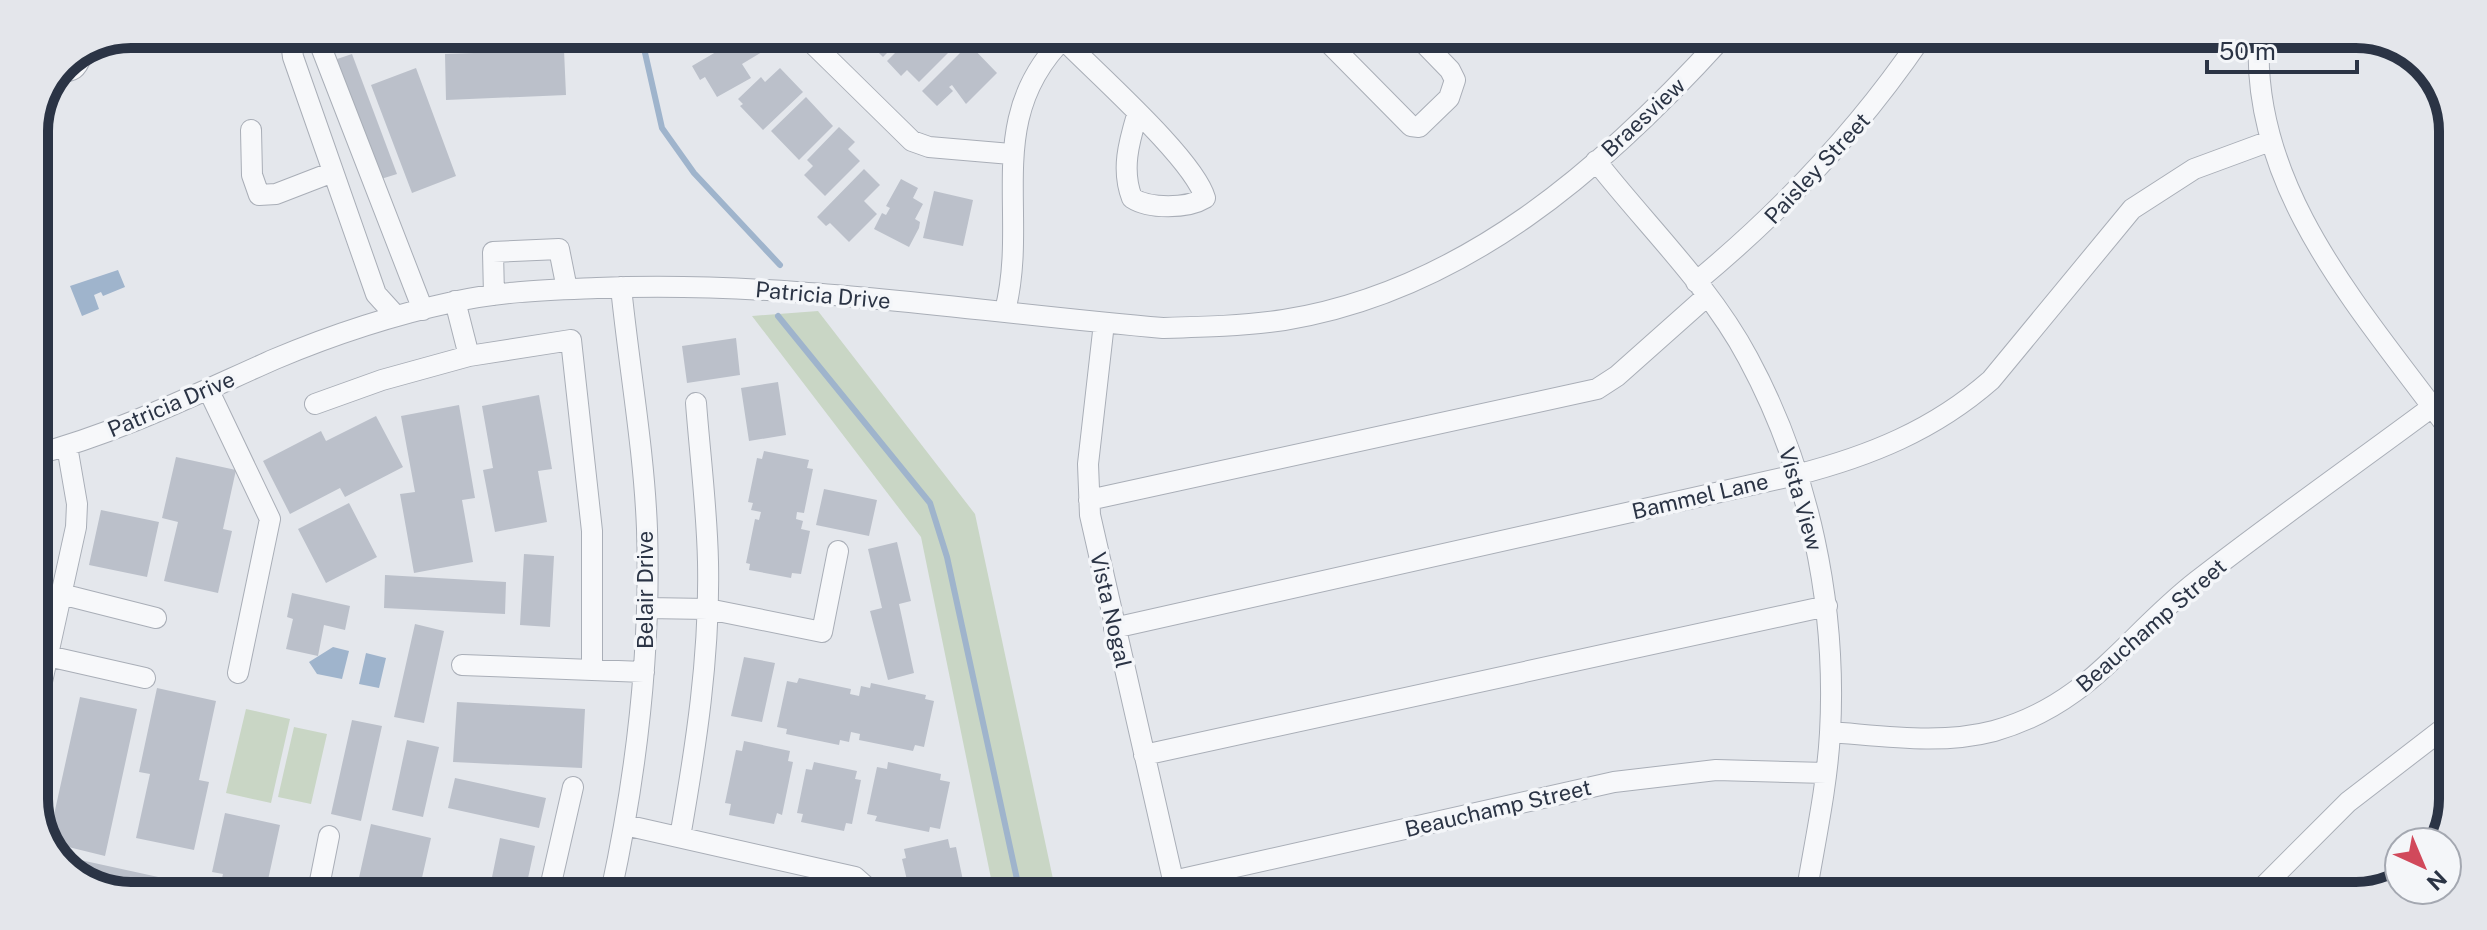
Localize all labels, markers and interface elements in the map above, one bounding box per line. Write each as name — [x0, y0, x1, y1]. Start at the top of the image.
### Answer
scale bar — [2207, 24, 2357, 74]
text: 50 m — [2219, 37, 2276, 65]
street label: Braesview — [1596, 72, 1690, 162]
street label: Paisley Street — [1759, 107, 1875, 229]
street label: Patricia Drive — [754, 276, 892, 314]
street label: Patricia Drive — [104, 366, 238, 442]
street label: Vista View — [1774, 444, 1828, 554]
street label: Bammel Lane — [1629, 468, 1771, 524]
street label: Belair Drive — [632, 531, 658, 649]
street label: Vista Nogal — [1085, 550, 1137, 670]
street label: Beauchamp Street — [2071, 553, 2231, 697]
street label: Beauchamp Street — [1402, 774, 1594, 842]
north arrow — [2383, 826, 2463, 906]
text: N — [2422, 865, 2452, 896]

